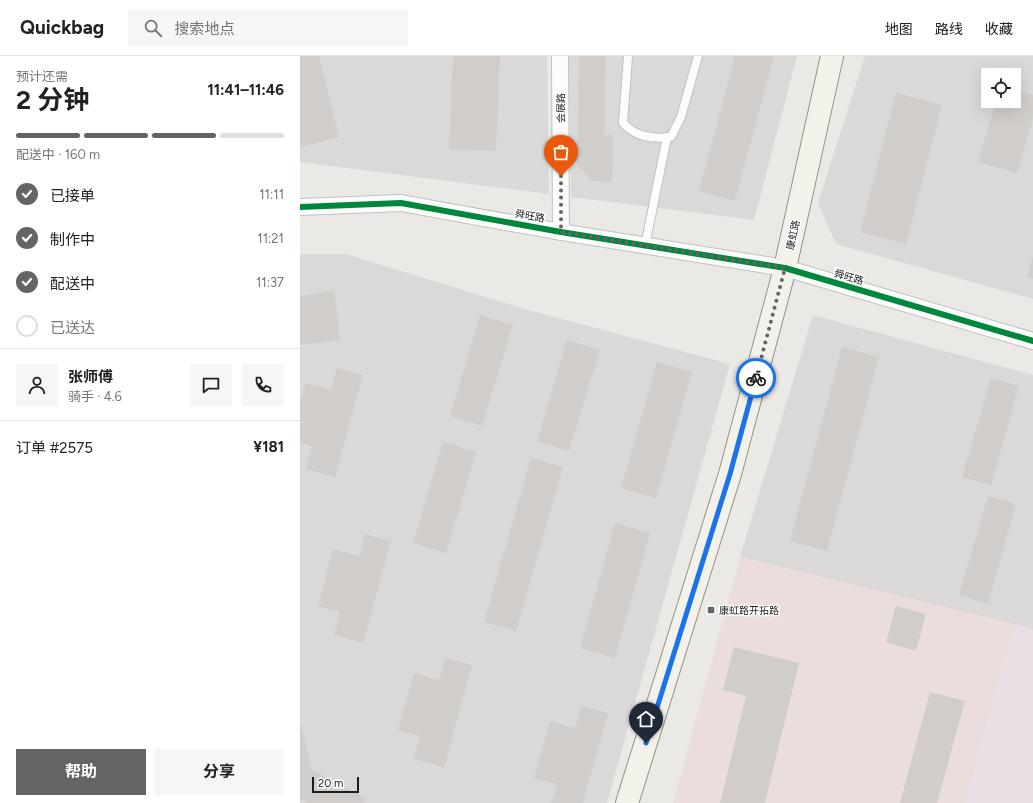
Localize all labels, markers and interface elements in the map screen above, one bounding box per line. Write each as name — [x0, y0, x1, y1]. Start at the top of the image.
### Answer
search box — [128, 10, 408, 46]
text: Quickbag — [20, 16, 104, 39]
icon: search — [142, 17, 164, 39]
text: 搜索地点 — [174, 20, 234, 38]
text: 地图 — [885, 21, 913, 38]
text: 路线 — [935, 21, 963, 38]
text: 收藏 — [985, 21, 1013, 38]
map controls — [981, 68, 1021, 108]
button: locate — [981, 68, 1021, 108]
text: 预计还需 — [16, 69, 68, 84]
text: 11:41–11:46 — [207, 81, 284, 99]
text: 2 分钟 — [16, 84, 89, 116]
street label: 会展路 — [554, 93, 568, 123]
pin — [544, 135, 578, 176]
icon: bag — [550, 141, 572, 163]
text: 配送中 · 160 m — [16, 147, 100, 162]
icon: check — [16, 183, 38, 205]
text: 已接单 — [50, 187, 95, 205]
text: 11:11 — [259, 187, 284, 202]
street label: 舜旺路 — [514, 207, 546, 225]
street label: 康虹路 — [784, 219, 802, 251]
icon: check — [16, 227, 38, 249]
text: 制作中 — [50, 231, 95, 249]
text: 11:21 — [257, 231, 284, 246]
street label: 舜旺路 — [833, 267, 865, 287]
icon: check — [16, 271, 38, 293]
text: 配送中 — [50, 275, 95, 293]
text: 11:37 — [256, 275, 284, 290]
text: 已送达 — [50, 319, 95, 337]
courier — [736, 358, 776, 398]
button: person — [16, 364, 58, 406]
button: chat — [190, 364, 232, 406]
button: phone — [242, 364, 284, 406]
icon: bike — [745, 367, 767, 389]
text: 张师傅 — [68, 368, 113, 386]
text: 骑手 · 4.6 — [68, 389, 122, 404]
text: ¥181 — [253, 438, 284, 456]
text: 订单 #2575 — [16, 439, 93, 457]
place label: 康虹路开拓路 — [719, 604, 779, 617]
marker: 康虹路开拓路 — [706, 605, 716, 615]
pin — [629, 702, 663, 743]
icon: home — [635, 708, 657, 730]
button: 帮助 — [16, 749, 146, 795]
button: 分享 — [154, 749, 284, 795]
scale bar — [312, 775, 359, 794]
text: 20 m — [318, 777, 343, 790]

